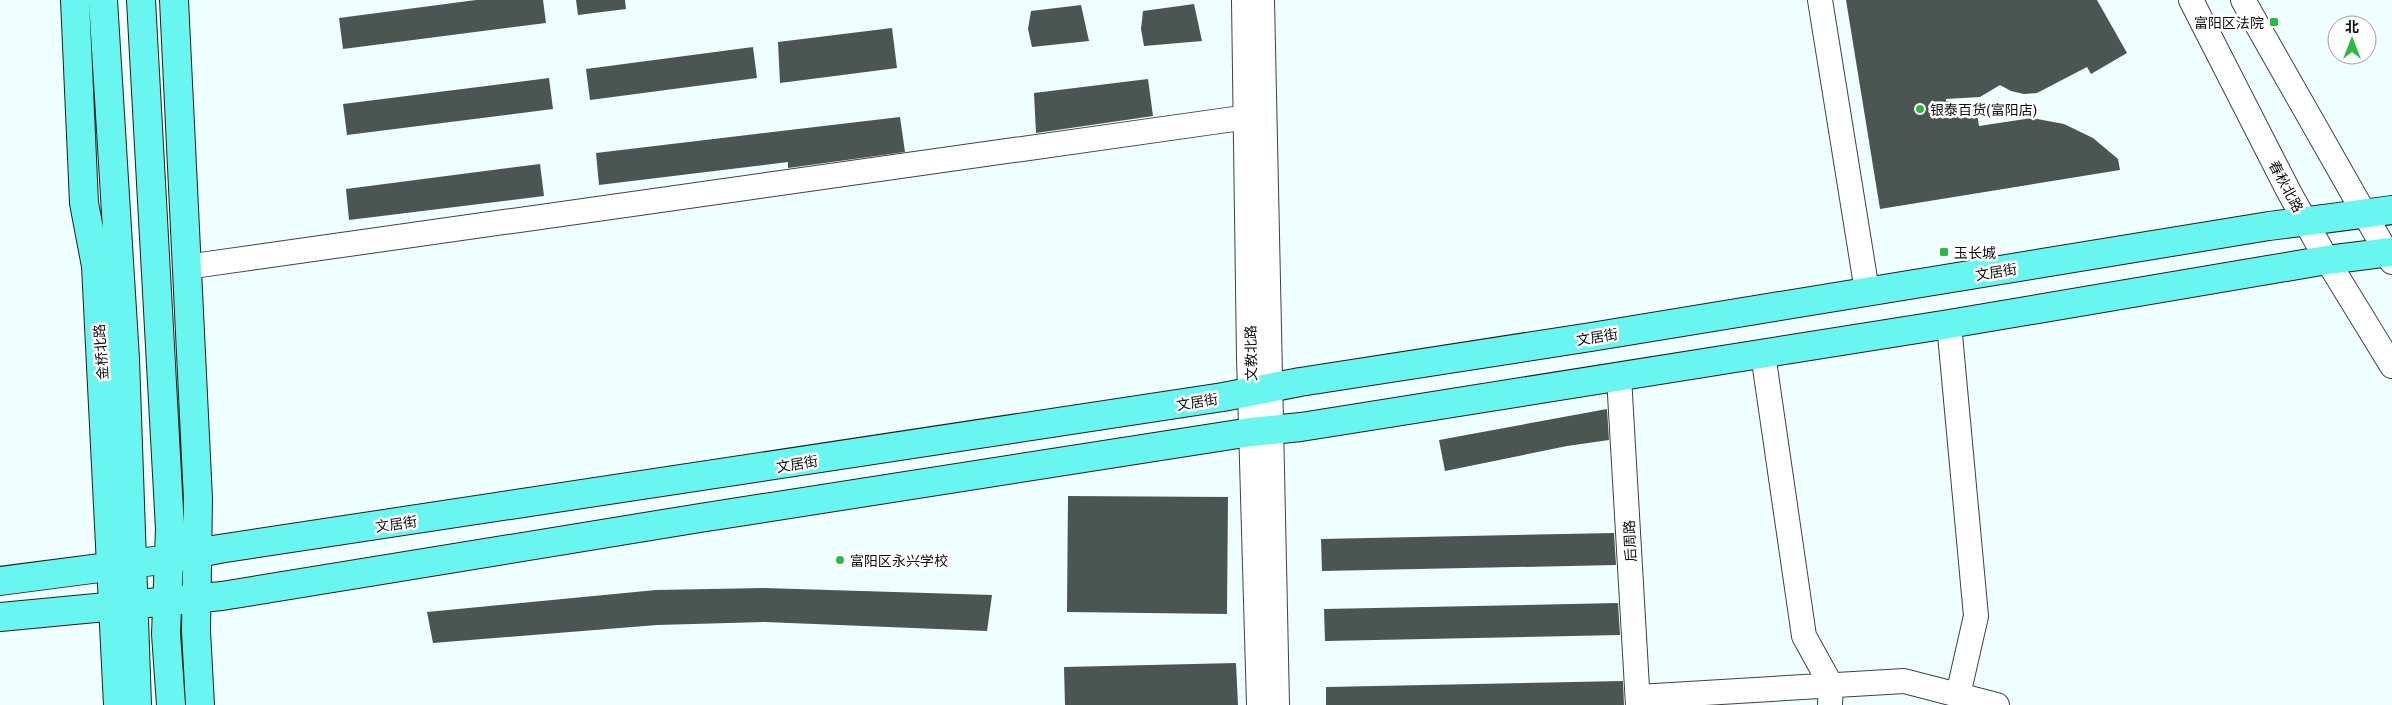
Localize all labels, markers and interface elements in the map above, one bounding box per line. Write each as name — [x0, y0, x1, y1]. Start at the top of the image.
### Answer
place label: 富阳区法院 — [2194, 12, 2264, 32]
north arrow — [2327, 15, 2377, 65]
marker: 富阳区法院 — [2268, 16, 2280, 28]
text: 北 — [2345, 16, 2359, 36]
place label: 银泰百货(富阳店) — [1930, 99, 2037, 119]
marker: 银泰百货(富阳店) — [1914, 103, 1926, 115]
street label: 春秋北路 — [2265, 157, 2309, 215]
place label: 玉长城 — [1954, 242, 1996, 262]
marker: 玉长城 — [1938, 246, 1950, 258]
street label: 文居街 — [1974, 258, 2018, 284]
street label: 金桥北路 — [88, 323, 112, 381]
street label: 文居街 — [1575, 323, 1619, 349]
street label: 文教北路 — [1240, 325, 1260, 381]
street label: 文居街 — [1175, 388, 1219, 414]
street label: 文居街 — [775, 450, 819, 476]
street label: 文居街 — [374, 510, 418, 536]
street label: 后周路 — [1618, 520, 1640, 562]
place label: 富阳区永兴学校 — [850, 550, 948, 570]
marker: 富阳区永兴学校 — [834, 554, 846, 566]

